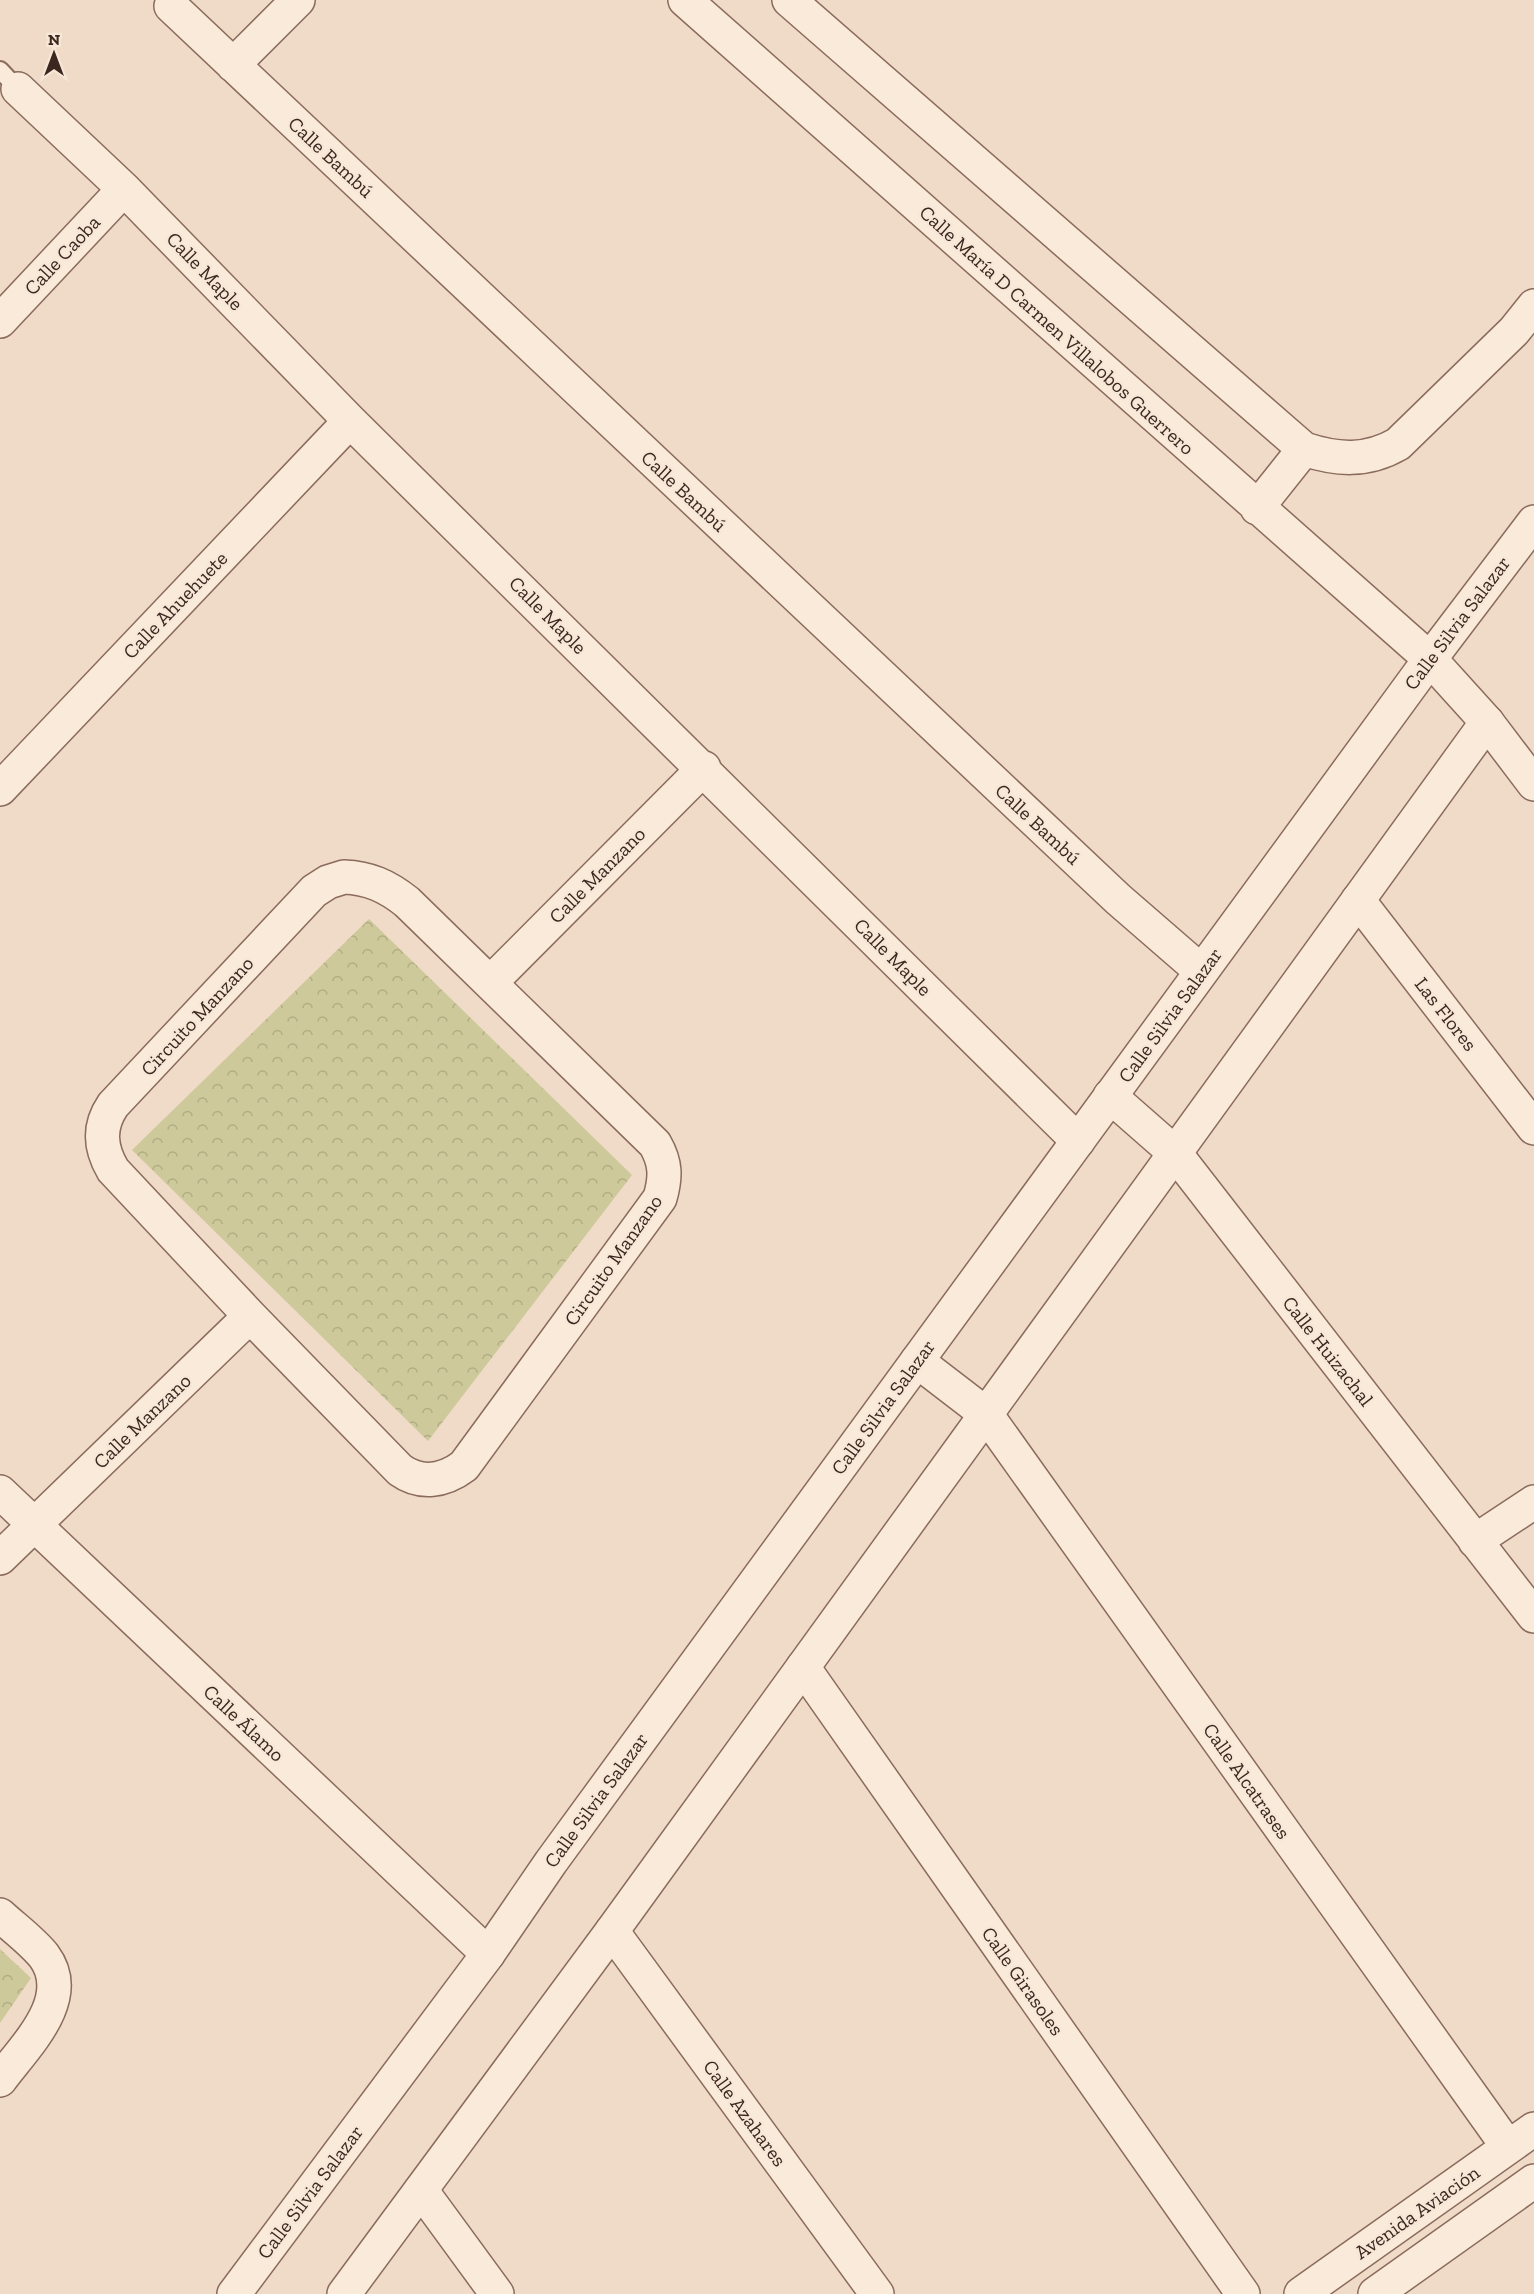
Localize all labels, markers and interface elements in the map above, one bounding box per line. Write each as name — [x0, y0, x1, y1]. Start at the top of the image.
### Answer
north arrow — [24, 24, 84, 84]
text: N — [48, 30, 60, 49]
street label: Calle Bambú — [283, 111, 379, 203]
street label: Calle María D Carmen Villalobos Guerrero — [915, 200, 1199, 460]
street label: Calle Caoba — [19, 210, 105, 300]
street label: Calle Maple — [162, 227, 248, 315]
street label: Calle Bambú — [636, 445, 732, 537]
street label: Calle Ahuehuete — [118, 546, 232, 664]
street label: Calle Silvia Salazar — [1399, 551, 1515, 695]
street label: Calle Maple — [504, 571, 592, 659]
street label: Calle Bambú — [990, 778, 1086, 870]
street label: Calle Manzano — [544, 822, 650, 928]
street label: Calle Maple — [849, 913, 937, 1001]
street label: Calle Silvia Salazar — [1113, 943, 1227, 1087]
street label: Circuito Manzano — [136, 951, 258, 1081]
street label: Las Flores — [1410, 972, 1482, 1056]
street label: Circuito Manzano — [559, 1190, 667, 1330]
street label: Calle Huizachal — [1278, 1291, 1378, 1411]
street label: Calle Silvia Salazar — [826, 1335, 940, 1479]
street label: Calle Manzano — [88, 1368, 196, 1474]
street label: Calle Álamo — [199, 1679, 289, 1767]
street label: Calle Alcatrases — [1198, 1718, 1296, 1844]
street label: Calle Silvia Salazar — [539, 1728, 653, 1872]
street label: Calle Girasoles — [977, 1922, 1069, 2040]
street label: Calle Azahares — [698, 2055, 792, 2171]
street label: Calle Silvia Salazar — [252, 2120, 368, 2264]
street label: Avenida Aviación — [1350, 2160, 1485, 2264]

